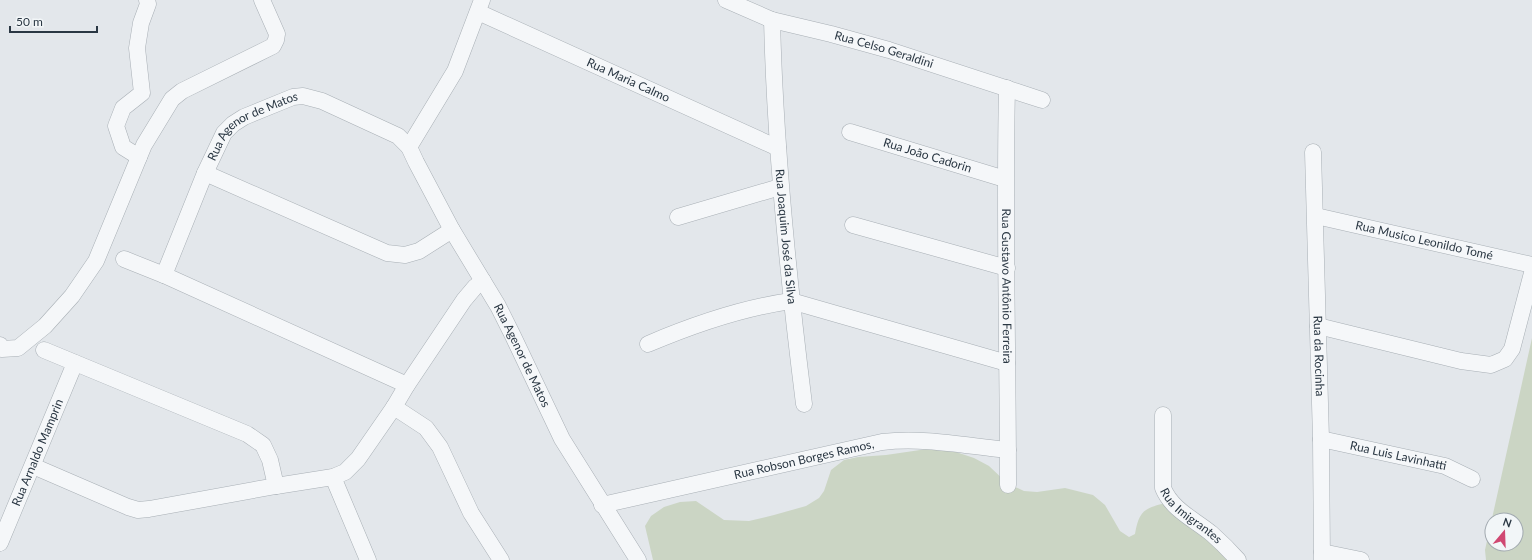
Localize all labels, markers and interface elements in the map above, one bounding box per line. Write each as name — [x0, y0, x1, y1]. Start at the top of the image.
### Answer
scale bar — [10, 8, 97, 34]
text: 50 m — [16, 14, 43, 29]
street label: Rua Celso Geraldini — [833, 27, 936, 71]
street label: Rua Maria Calmo — [584, 54, 673, 105]
street label: Rua Agenor de Matos — [204, 89, 298, 163]
street label: Rua João Cadorin — [882, 135, 974, 176]
street label: Rua Joaquim José da Silva — [773, 168, 800, 305]
street label: Rua Gustavo Antônio Ferreira — [999, 208, 1015, 364]
street label: Rua Musico Leonildo Tomé — [1354, 217, 1495, 263]
street label: Rua Agenor de Matos — [491, 301, 554, 409]
street label: Rua da Rocinha — [1311, 315, 1328, 397]
street label: Rua Arnaldo Mamprin — [8, 396, 66, 508]
street label: Rua Robson Borges Ramos, — [732, 436, 876, 482]
street label: Rua Luis Lavinhatti — [1349, 438, 1448, 473]
street label: Rua Imigrantes — [1157, 485, 1225, 546]
north arrow — [1484, 512, 1524, 552]
text: N — [1501, 515, 1514, 530]

